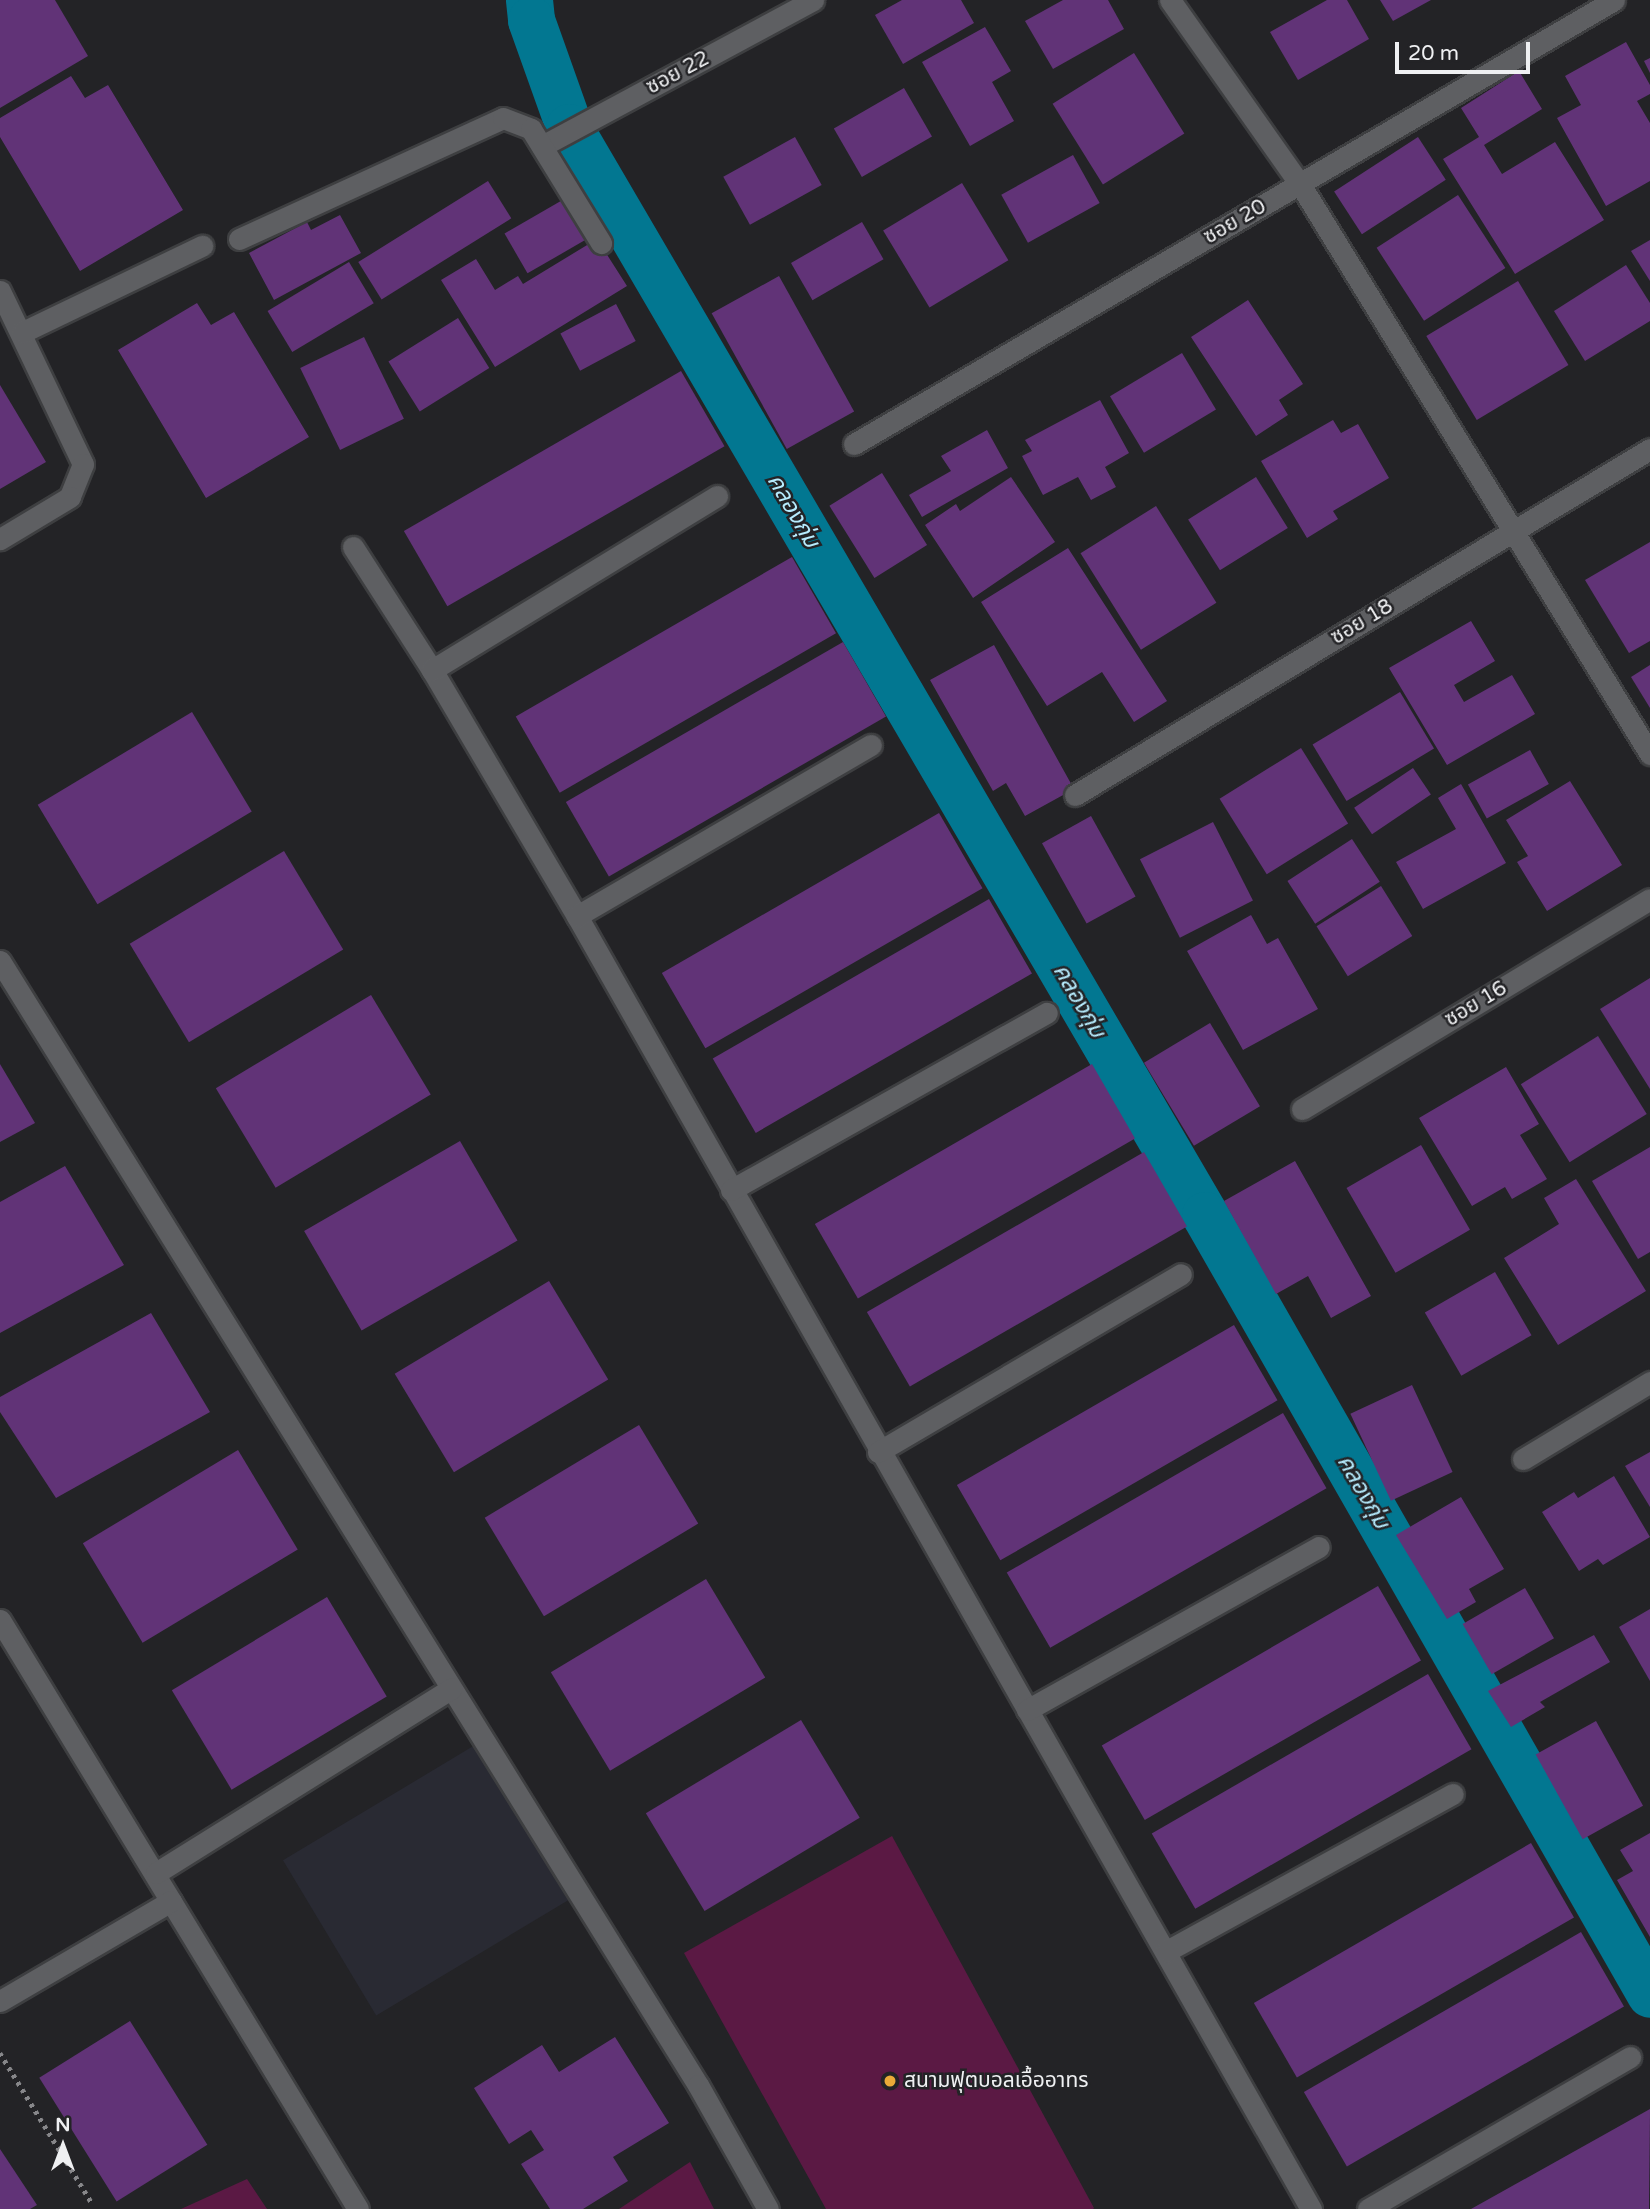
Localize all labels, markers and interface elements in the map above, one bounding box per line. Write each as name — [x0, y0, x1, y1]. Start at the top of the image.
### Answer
scale bar — [1398, 28, 1533, 72]
text: 20 m — [1408, 41, 1459, 66]
street label: ซอย 22 — [642, 46, 714, 100]
street label: ซอย 20 — [1199, 194, 1271, 250]
water label: คลองกุ่ม — [761, 469, 825, 553]
street label: ซอย 18 — [1326, 594, 1398, 650]
water label: คลองกุ่ม — [1047, 959, 1111, 1043]
street label: ซอย 16 — [1440, 976, 1512, 1032]
water label: คลองกุ่ม — [1331, 1450, 1395, 1534]
place label: สนามฟุตบอลเอื้ออาทร — [904, 2068, 1088, 2094]
marker: สนามฟุตบอลเอื้ออาทร — [882, 2073, 898, 2089]
north arrow — [28, 2111, 98, 2181]
text: N — [55, 2114, 71, 2136]

